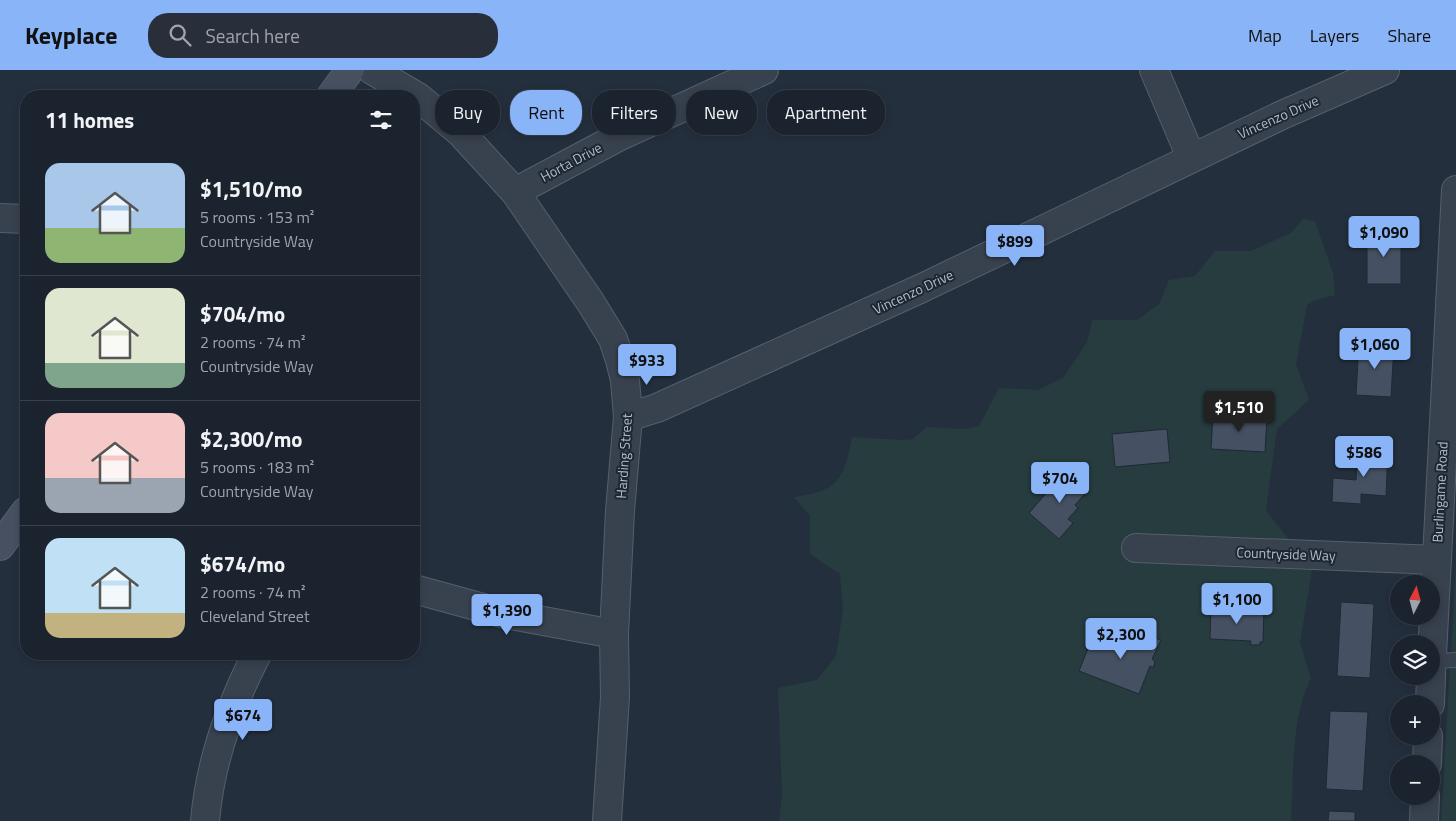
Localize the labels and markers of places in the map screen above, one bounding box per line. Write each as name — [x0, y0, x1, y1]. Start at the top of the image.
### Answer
pin: $1,090 — [1343, 216, 1425, 258]
pin: $899 — [985, 224, 1045, 267]
pin: $1,060 — [1334, 328, 1416, 370]
pin: $933 — [617, 344, 677, 386]
pin: $1,510 — [1198, 390, 1280, 433]
pin: $586 — [1334, 436, 1394, 478]
pin: $704 — [1030, 462, 1090, 504]
pin: $1,100 — [1196, 582, 1278, 625]
pin: $1,390 — [466, 594, 548, 636]
pin: $2,300 — [1080, 618, 1162, 660]
pin: $674 — [213, 698, 273, 741]

